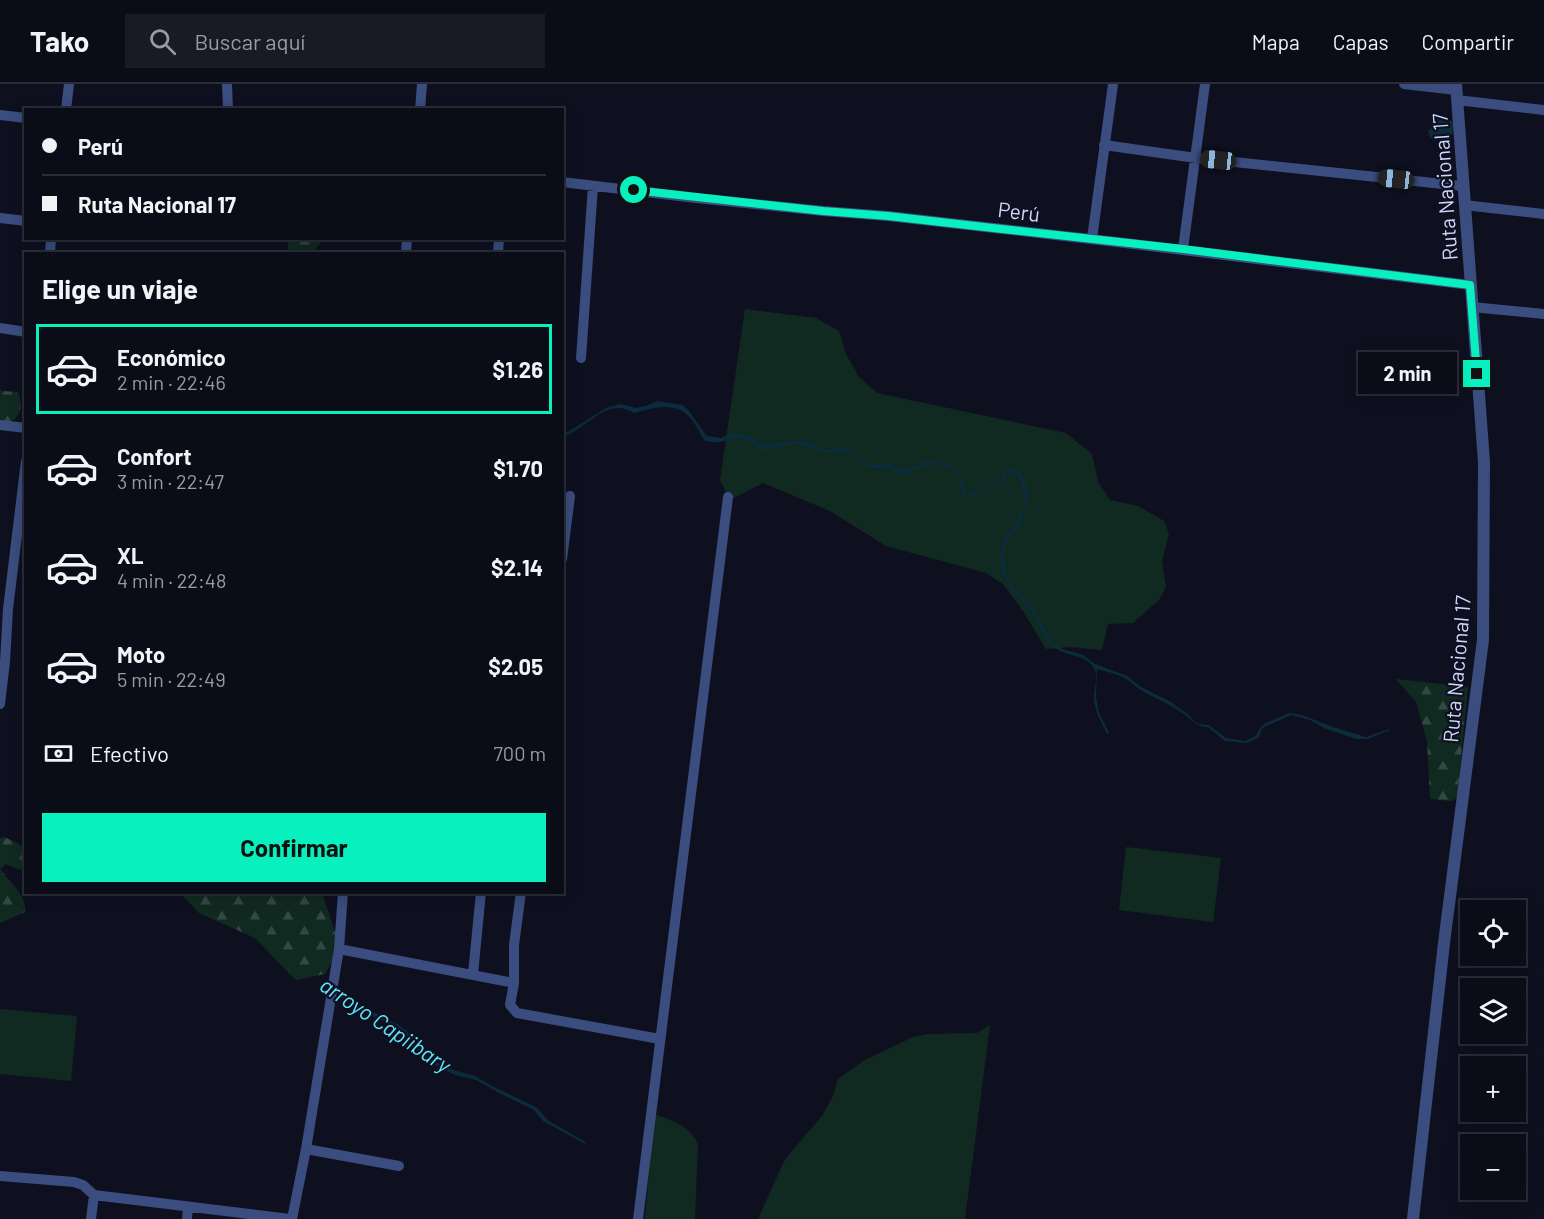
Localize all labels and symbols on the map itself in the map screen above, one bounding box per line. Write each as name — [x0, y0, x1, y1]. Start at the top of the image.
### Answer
street label: Ruta Nacional 17 — [1426, 112, 1462, 262]
car — [1199, 149, 1237, 171]
car — [1377, 168, 1415, 190]
route start — [620, 176, 647, 203]
street label: Perú — [997, 196, 1041, 226]
callout: 2 min — [1357, 353, 1456, 395]
route end — [1463, 360, 1490, 387]
street label: Ruta Nacional 17 — [1437, 594, 1475, 744]
water label: arroyo Capiibary — [316, 971, 457, 1078]

